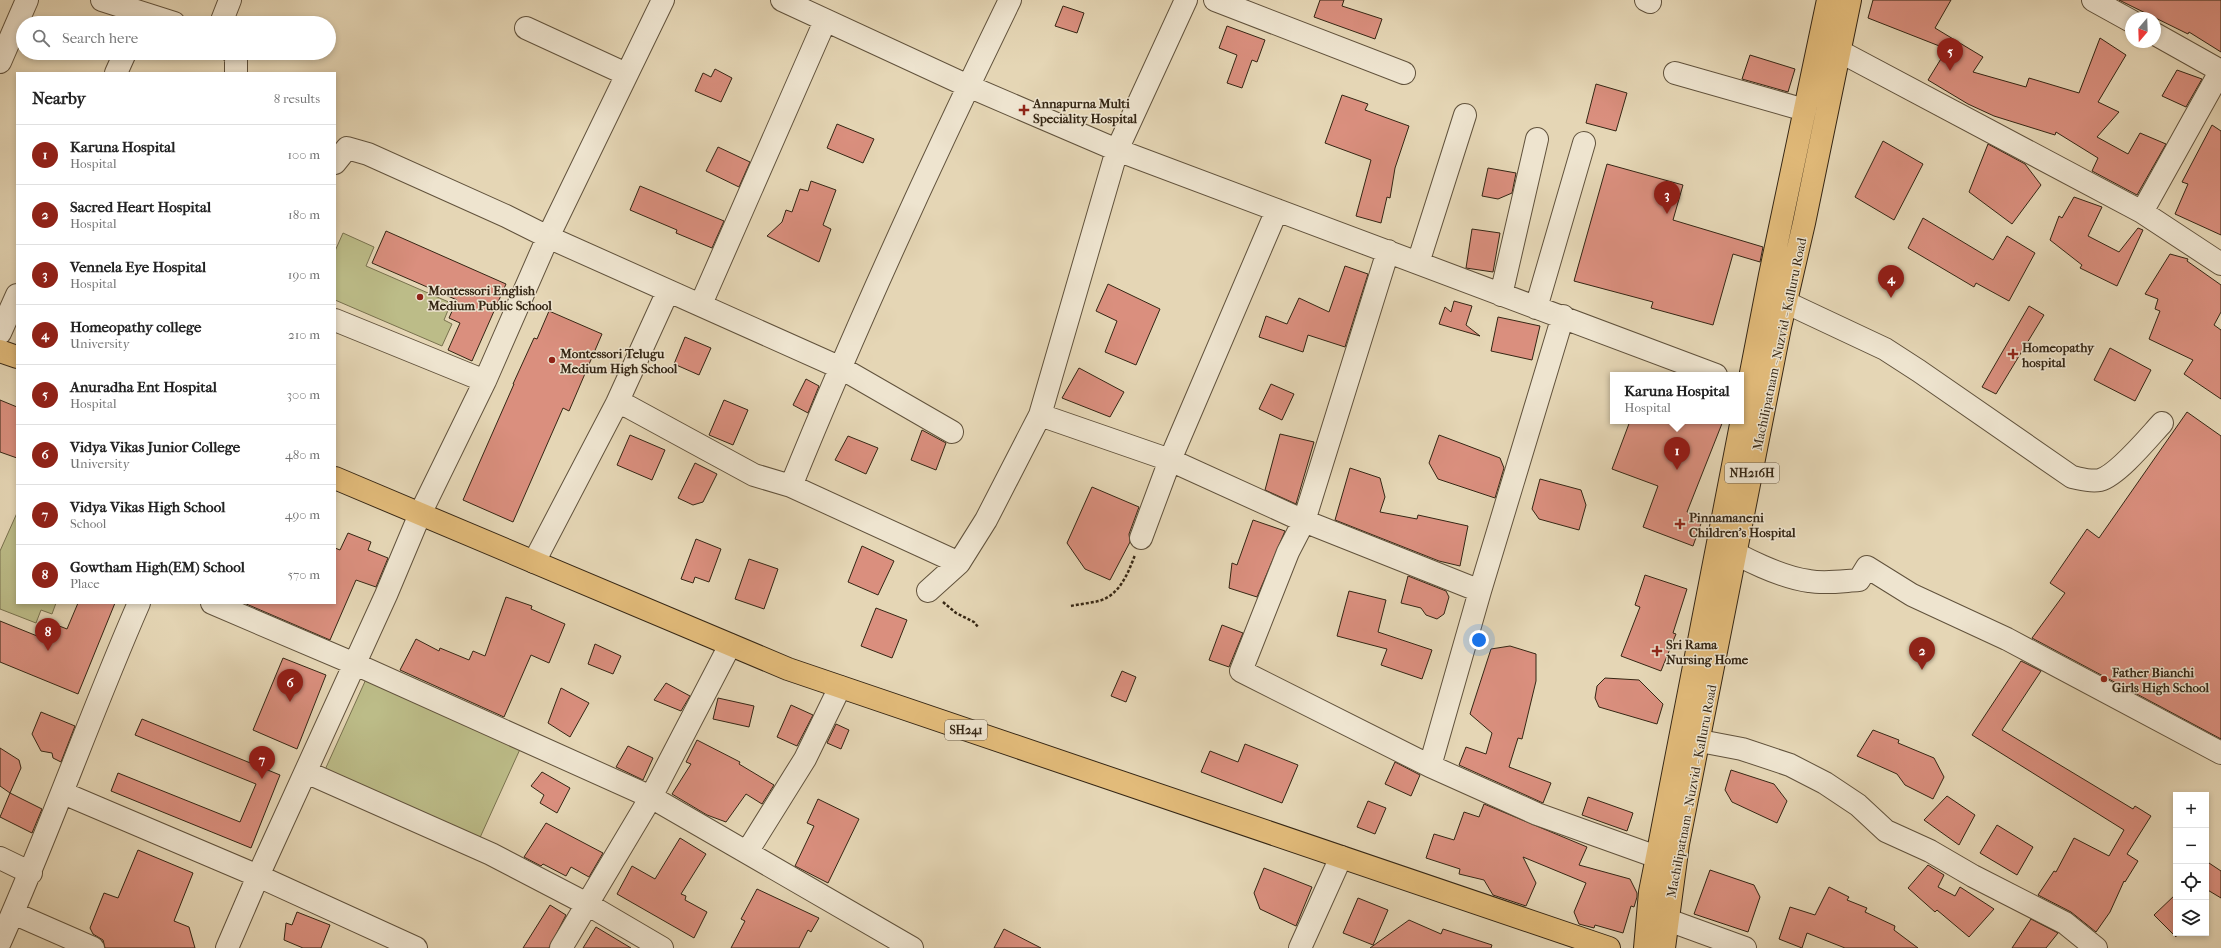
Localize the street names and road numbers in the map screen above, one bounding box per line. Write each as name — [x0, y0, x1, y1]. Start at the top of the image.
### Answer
street label: Machilipatnam - Nuzvid - Kalluru Road — [1750, 236, 1810, 452]
road number: NH216H — [1725, 463, 1779, 483]
street label: Machilipatnam - Nuzvid - Kalluru Road — [1663, 682, 1720, 899]
road number: SH241 — [945, 720, 987, 740]

